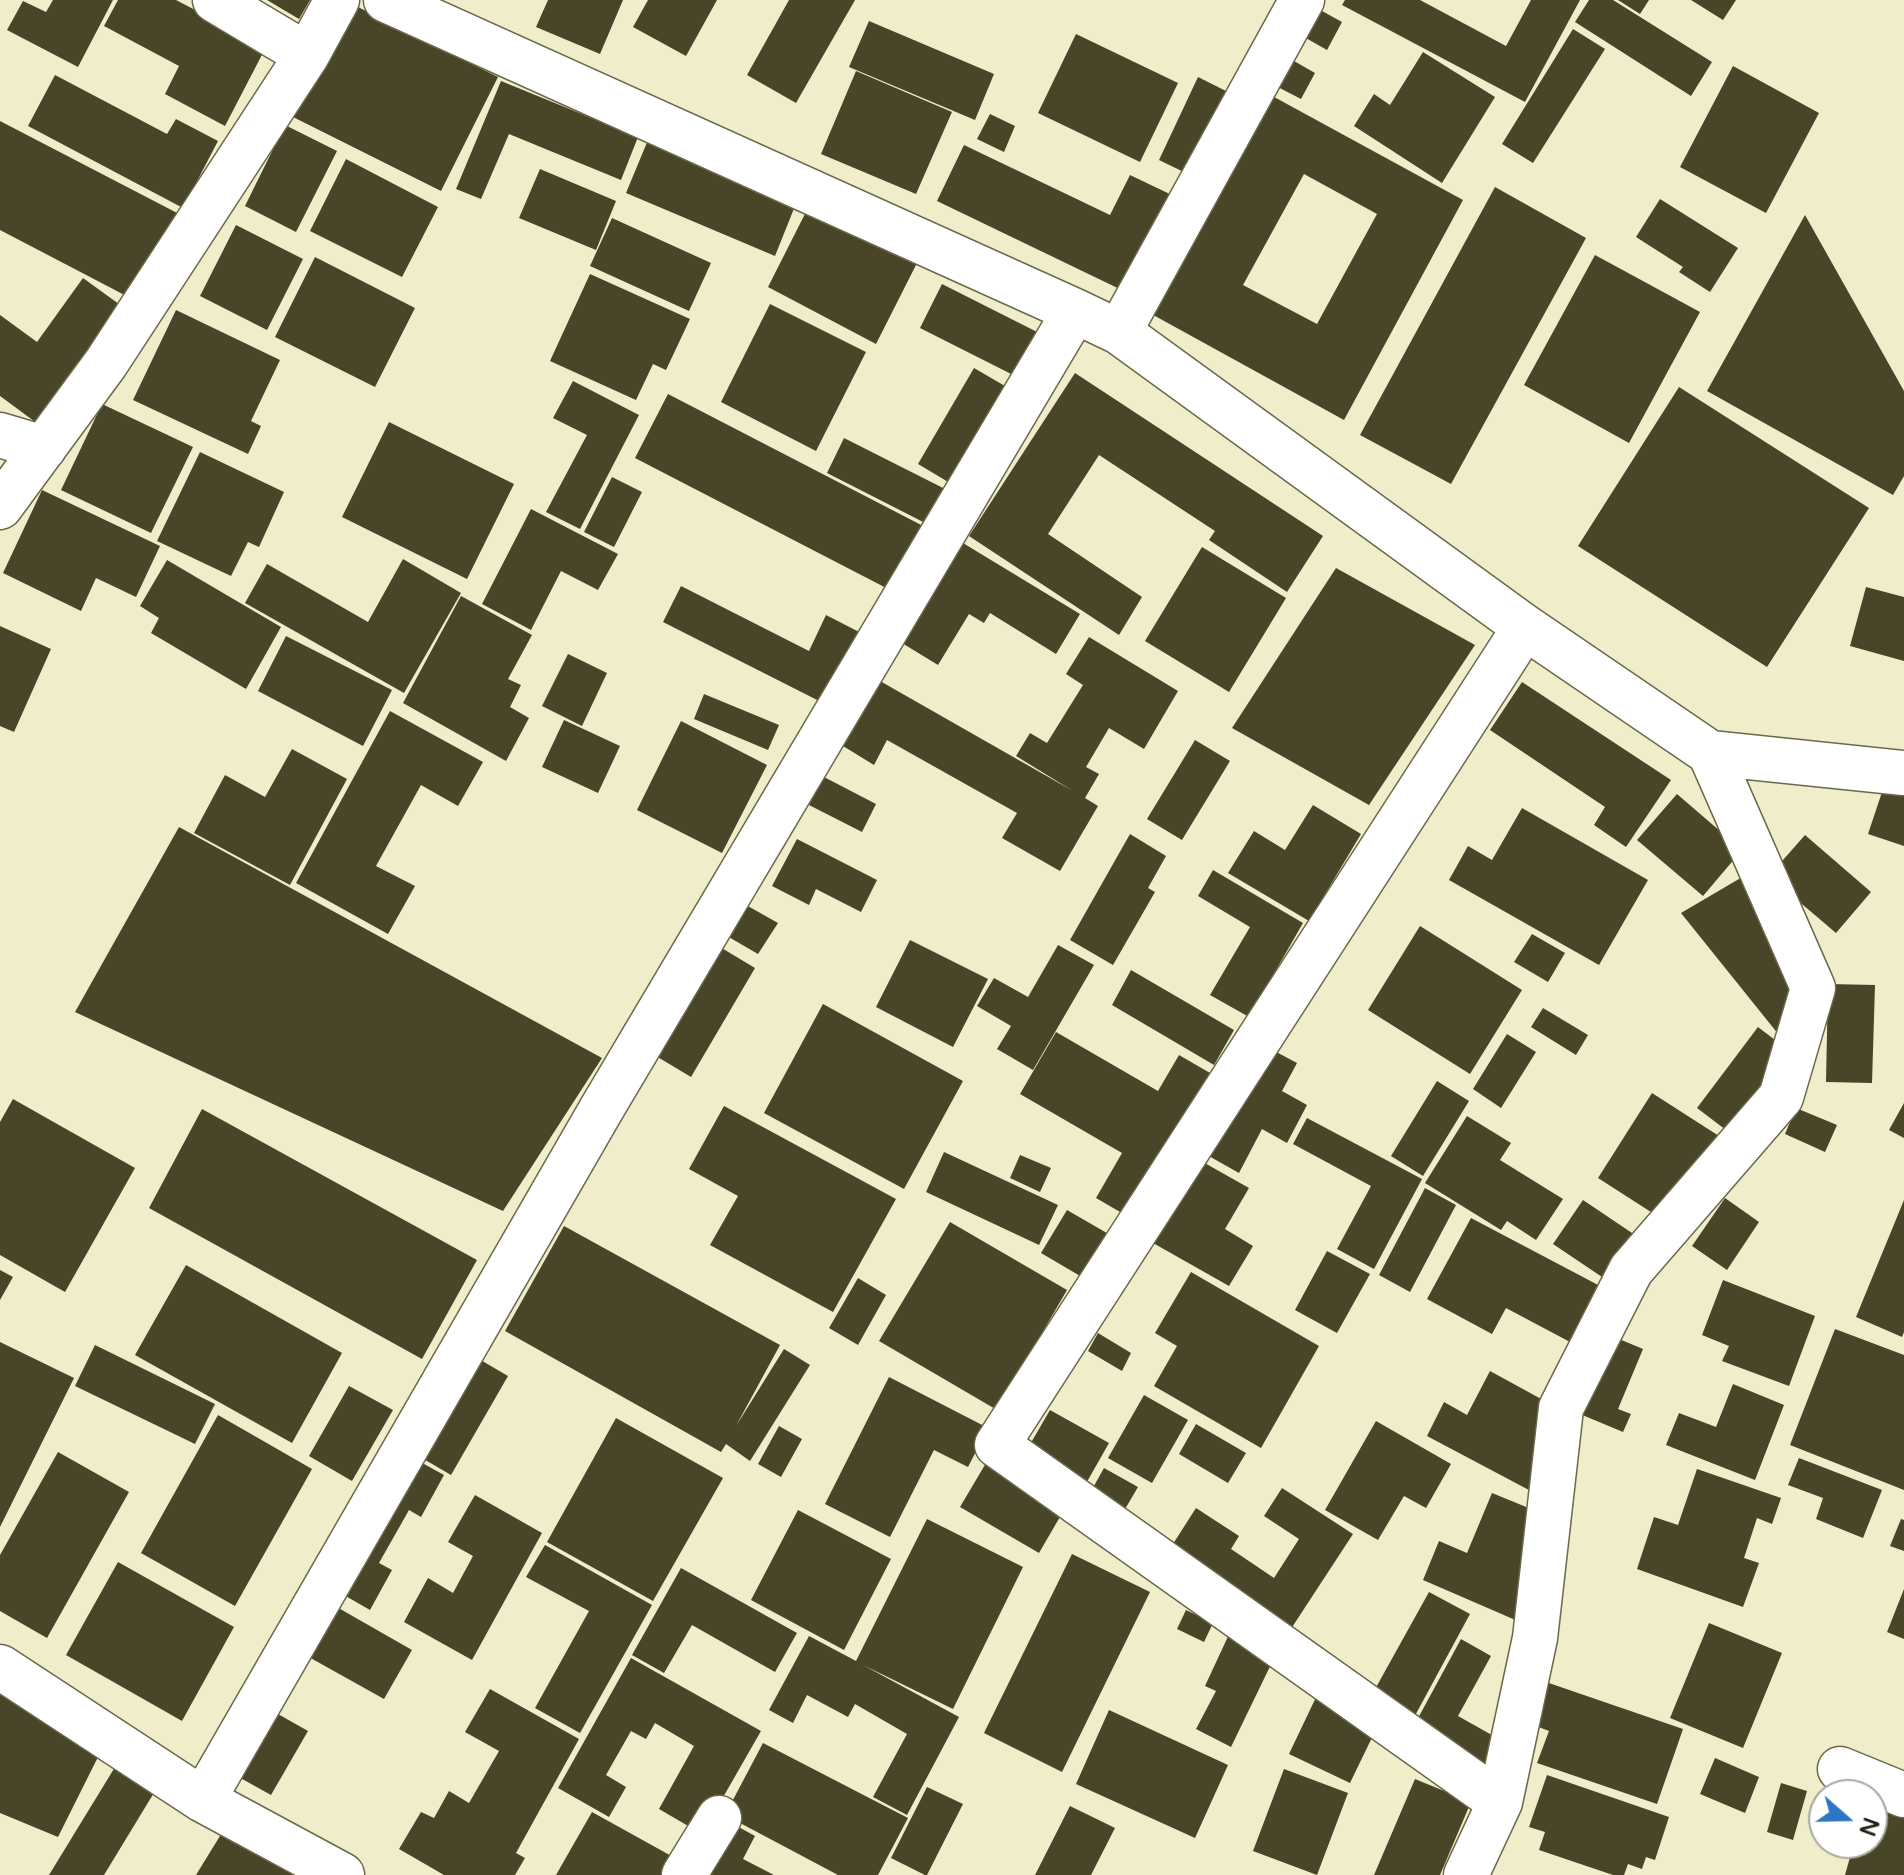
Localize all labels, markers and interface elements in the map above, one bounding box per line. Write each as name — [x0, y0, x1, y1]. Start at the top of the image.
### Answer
north arrow — [1808, 1779, 1888, 1859]
text: N — [1853, 1814, 1884, 1839]

